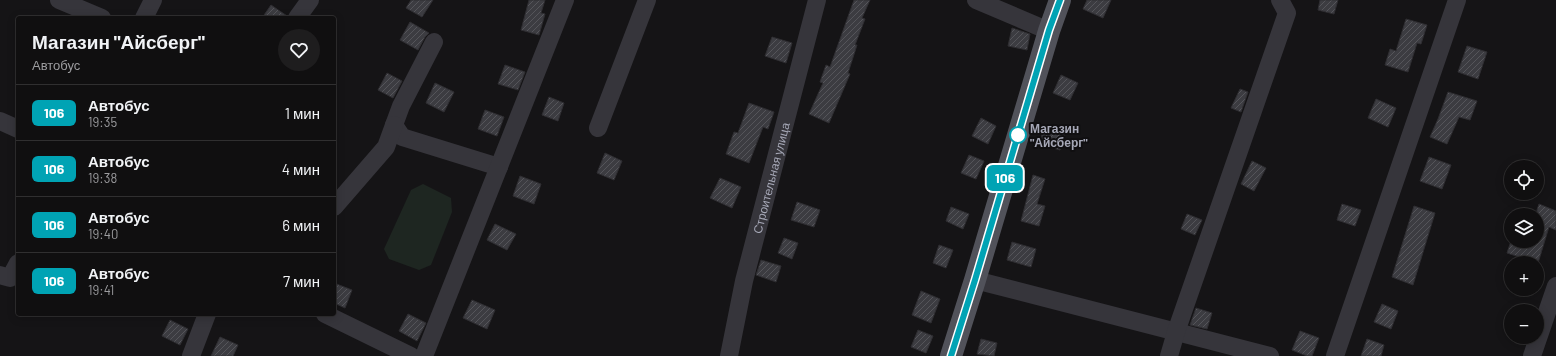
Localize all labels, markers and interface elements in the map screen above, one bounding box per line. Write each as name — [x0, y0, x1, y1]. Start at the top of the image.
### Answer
button: heart — [278, 29, 320, 71]
text: Магазин "Айсберг" — [32, 30, 205, 53]
text: Автобус — [32, 57, 80, 73]
text: Автобус — [88, 96, 150, 114]
text: 106 — [44, 104, 64, 121]
text: 1 мин — [285, 104, 320, 122]
text: 19:35 — [88, 114, 117, 130]
street label: Строительная улица — [750, 120, 792, 235]
place label: Магазин "Айсберг" — [1030, 121, 1088, 150]
marker: Магазин "Айсберг" — [1009, 126, 1027, 144]
text: Автобус — [88, 152, 150, 170]
text: 106 — [44, 160, 64, 177]
text: 4 мин — [282, 160, 320, 178]
map controls — [1504, 160, 1544, 344]
button: locate — [1504, 160, 1544, 200]
line badge: 106 — [982, 165, 1028, 191]
text: 106 — [995, 169, 1015, 186]
text: 19:38 — [88, 170, 117, 186]
text: Автобус — [88, 208, 150, 226]
button: layers — [1504, 208, 1544, 248]
text: 106 — [44, 216, 64, 233]
text: 6 мин — [282, 216, 320, 234]
text: 19:40 — [88, 226, 118, 242]
button: + — [1504, 256, 1544, 296]
text: Автобус — [88, 264, 150, 282]
text: 106 — [44, 272, 64, 289]
text: 7 мин — [283, 272, 320, 290]
text: 19:41 — [88, 282, 114, 298]
button: − — [1504, 304, 1544, 344]

